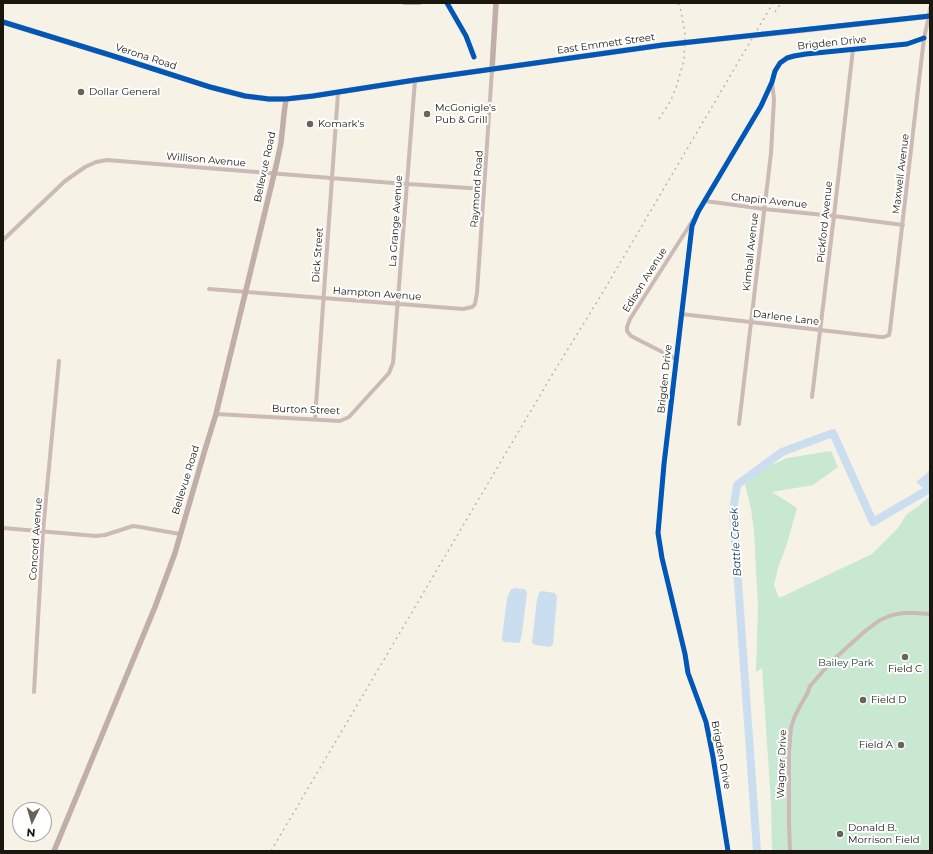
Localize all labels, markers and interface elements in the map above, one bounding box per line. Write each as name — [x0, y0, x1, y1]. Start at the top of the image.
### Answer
street label: East Emmett Street — [556, 31, 656, 57]
street label: Brigden Drive — [797, 33, 867, 53]
street label: Verona Road — [114, 41, 178, 73]
place label: Dollar General — [89, 86, 160, 98]
marker: Dollar General — [76, 87, 86, 97]
place label: McGonigle's Pub & Grill — [435, 102, 496, 126]
marker: McGonigle's Pub & Grill — [422, 109, 432, 119]
place label: Komark's — [318, 118, 364, 130]
marker: Komark's — [305, 119, 315, 129]
street label: Bellevue Road — [252, 131, 278, 203]
street label: Maxwell Avenue — [890, 133, 912, 215]
street label: Raymond Road — [468, 150, 486, 228]
street label: Willison Avenue — [166, 151, 246, 169]
street label: La Grange Avenue — [387, 175, 405, 267]
street label: Pickford Avenue — [815, 181, 835, 263]
street label: Chapin Avenue — [730, 191, 808, 211]
street label: Kimball Avenue — [741, 212, 761, 292]
street label: Dick Street — [310, 227, 326, 283]
street label: Edison Avenue — [620, 245, 670, 315]
street label: Hampton Avenue — [332, 285, 422, 303]
street label: Darlene Lane — [752, 308, 820, 328]
street label: Brigden Drive — [655, 344, 675, 414]
street label: Burton Street — [272, 403, 340, 417]
street label: Bellevue Road — [170, 444, 202, 516]
street label: Concord Avenue — [27, 497, 45, 581]
water label: Battle Creek — [728, 507, 744, 577]
marker: Field C — [900, 652, 910, 662]
park label: Bailey Park — [818, 657, 874, 669]
place label: Field C — [888, 663, 922, 675]
place label: Field D — [871, 694, 906, 706]
marker: Field D — [858, 695, 868, 705]
street label: Brigden Drive — [708, 720, 734, 790]
street label: Wagner Drive — [775, 729, 789, 799]
place label: Field A — [859, 739, 893, 751]
marker: Field A — [896, 740, 906, 750]
north arrow — [12, 802, 52, 842]
place label: Donald B. Morrison Field — [848, 822, 919, 846]
text: N — [26, 826, 36, 840]
marker: Donald B. Morrison Field — [835, 829, 845, 839]

